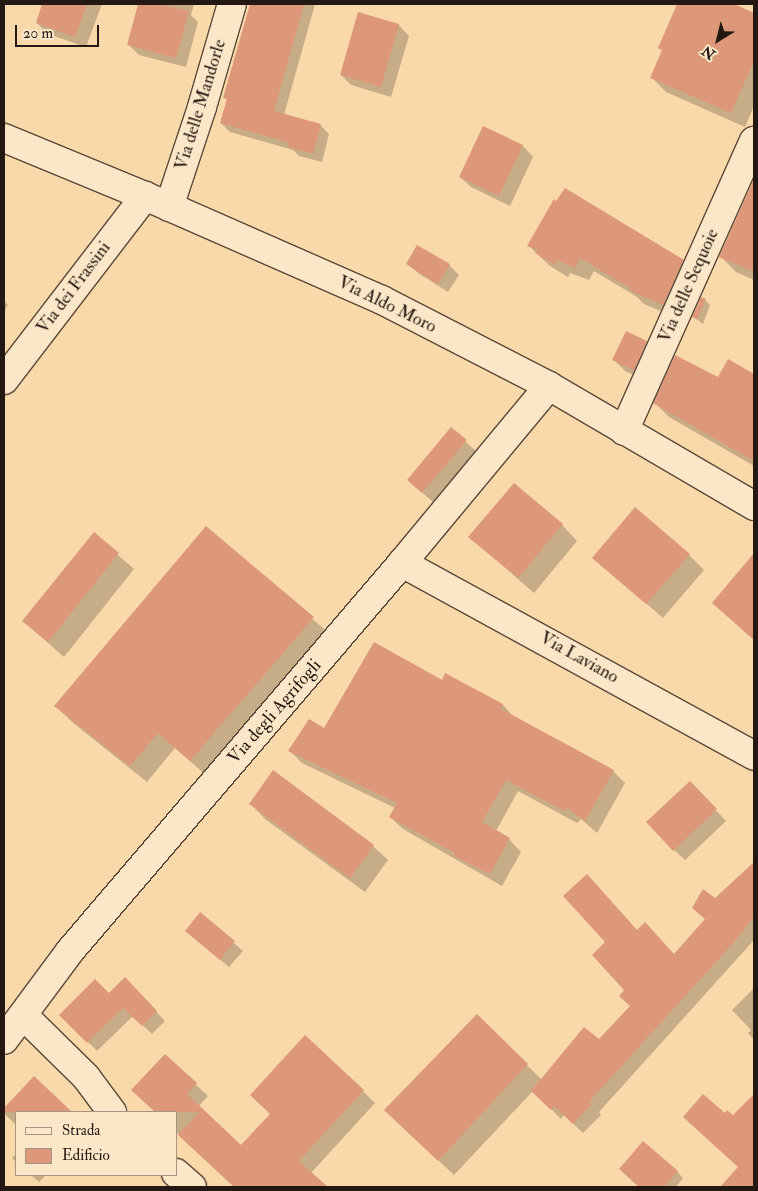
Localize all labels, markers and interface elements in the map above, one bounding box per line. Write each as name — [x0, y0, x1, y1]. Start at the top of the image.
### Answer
scale bar — [18, 15, 101, 47]
north arrow — [693, 15, 743, 65]
text: 20 m — [23, 24, 53, 43]
street label: Via delle Mandorle — [171, 37, 231, 173]
text: N — [699, 42, 719, 63]
street label: Via delle Sequoie — [654, 226, 724, 346]
street label: Via dei Frassini — [32, 238, 116, 338]
street label: Via Aldo Moro — [334, 272, 440, 338]
street label: Via Laviano — [536, 628, 622, 688]
street label: Via degli Agrifogli — [224, 655, 326, 769]
legend — [15, 1111, 178, 1176]
text: Strada — [62, 1121, 101, 1140]
text: Edificio — [62, 1146, 110, 1165]

